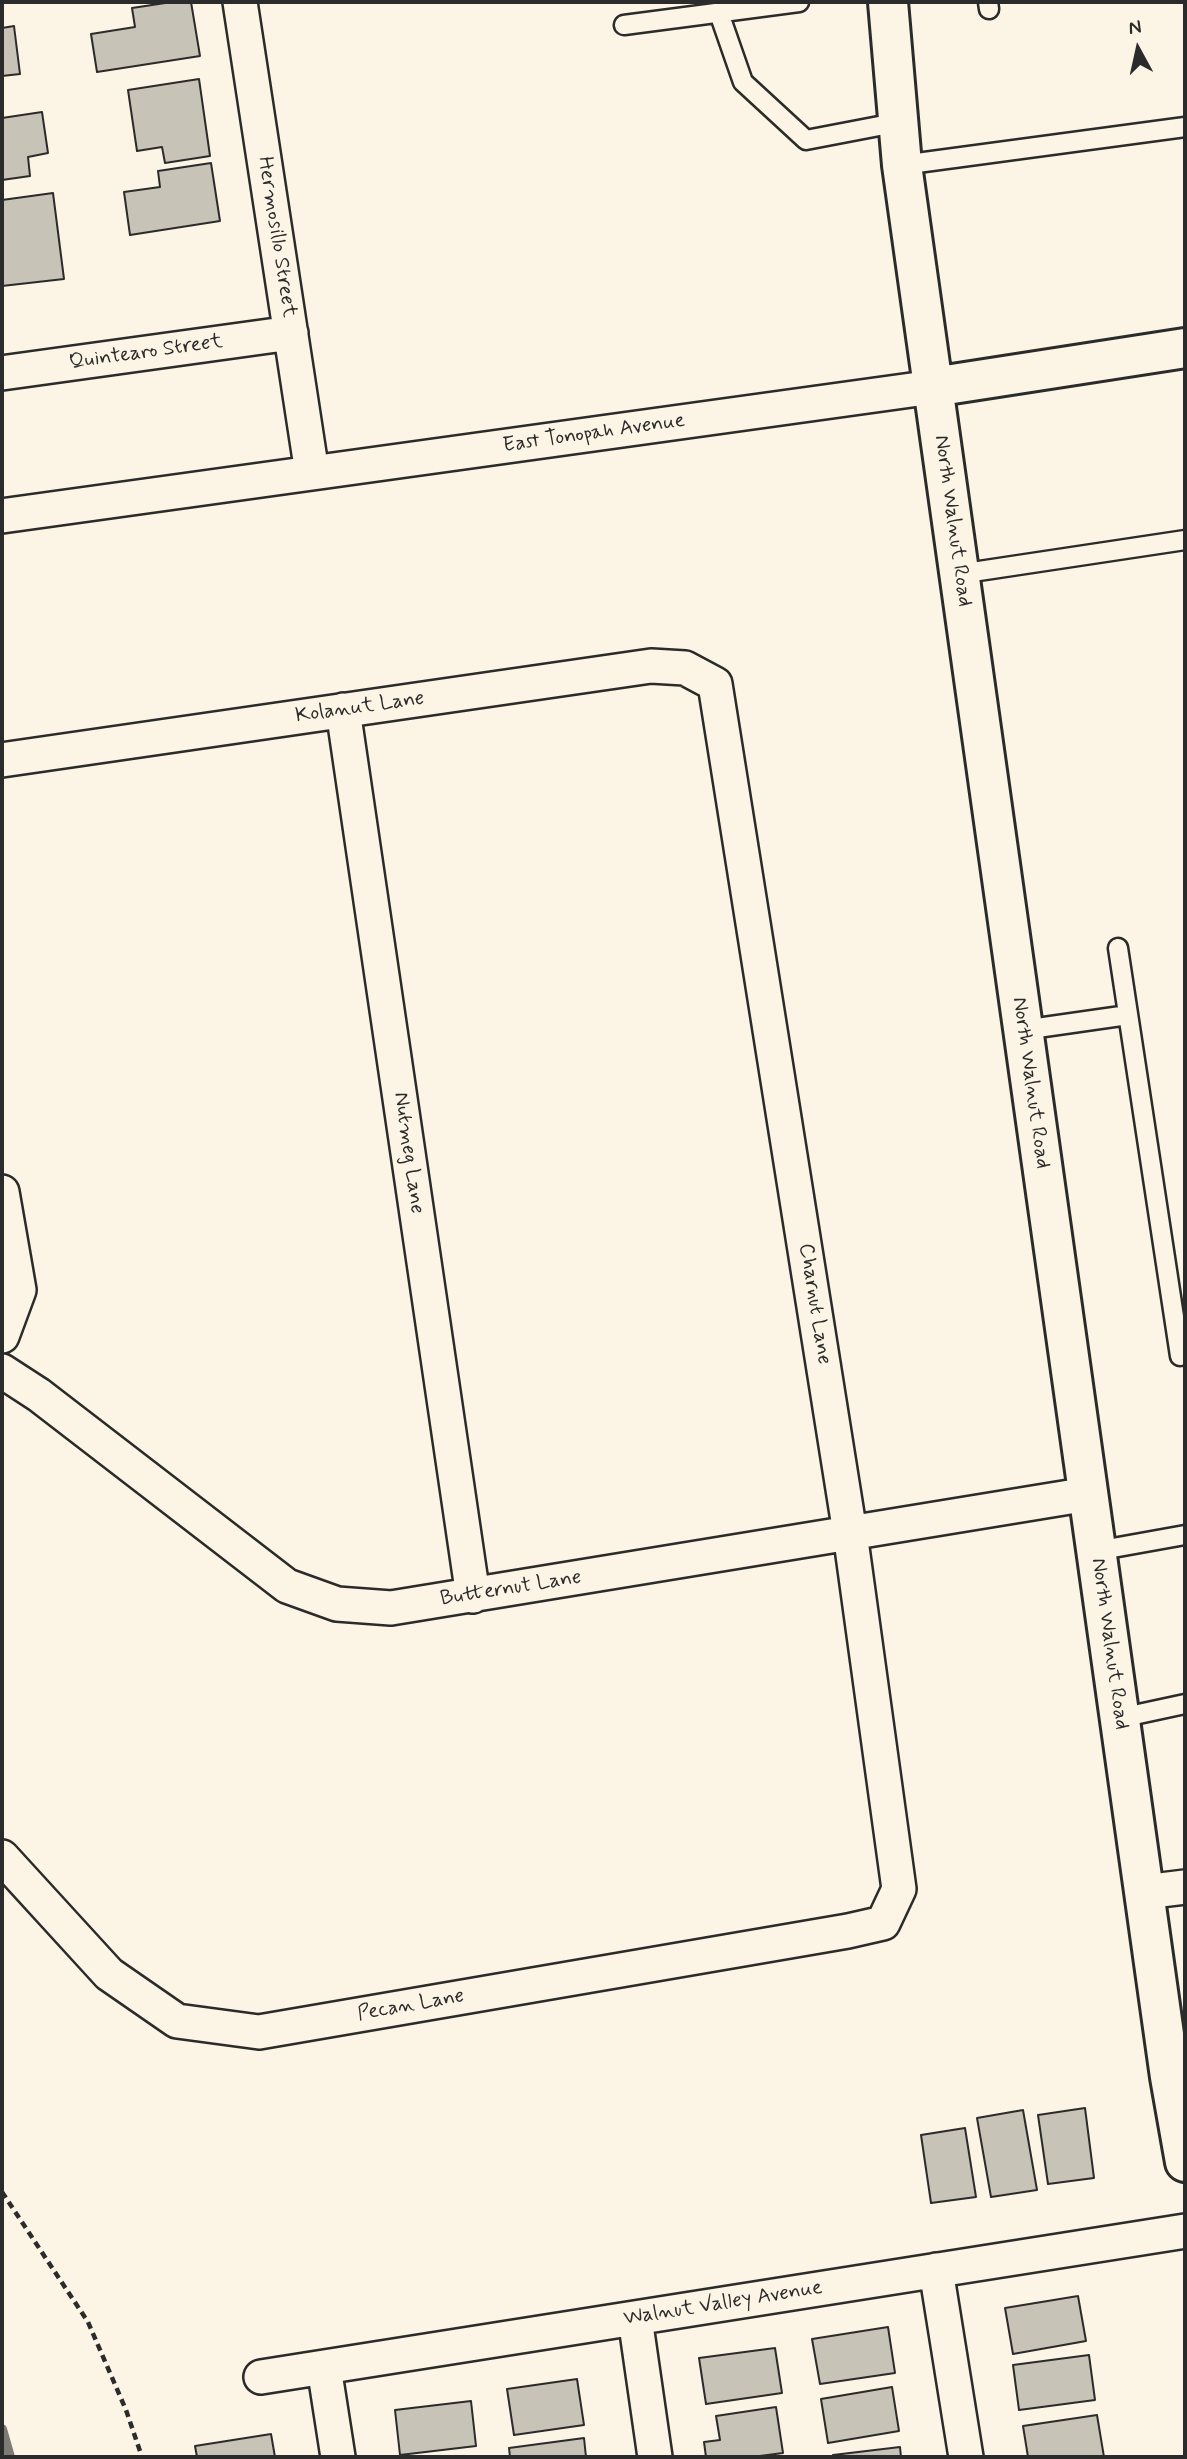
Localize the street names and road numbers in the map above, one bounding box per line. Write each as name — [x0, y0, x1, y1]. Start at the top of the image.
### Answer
street label: Hermosillo Street — [251, 155, 301, 319]
street label: Quintearo Street — [68, 330, 224, 376]
street label: East Tonopah Avenue — [501, 409, 687, 459]
street label: North Walnut Road — [927, 434, 977, 608]
street label: Kolanut Lane — [294, 686, 426, 730]
street label: North Walnut Road — [1005, 996, 1055, 1170]
street label: Nutmeg Lane — [387, 1091, 429, 1215]
street label: Charnut Lane — [792, 1242, 836, 1366]
street label: North Walnut Road — [1084, 1557, 1134, 1731]
street label: Butternut Lane — [439, 1565, 583, 1613]
street label: Pecan Lane — [356, 1984, 466, 2028]
street label: Walnut Valley Avenue — [622, 2276, 824, 2332]

